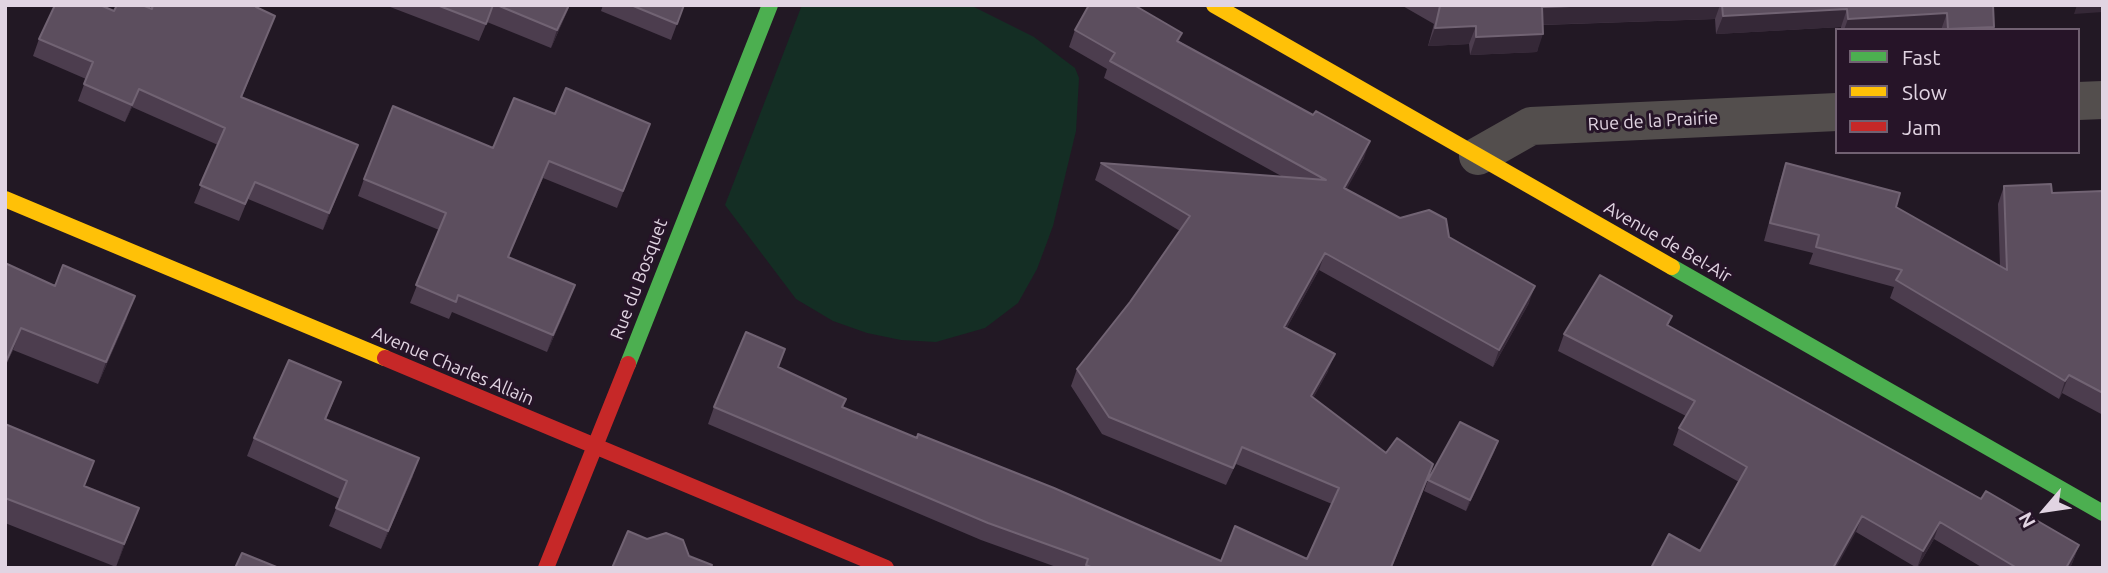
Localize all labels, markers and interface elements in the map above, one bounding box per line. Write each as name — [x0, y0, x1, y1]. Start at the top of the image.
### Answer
legend — [1835, 28, 2080, 154]
text: Fast — [1902, 45, 1940, 69]
text: Slow — [1902, 80, 1947, 104]
street label: Rue de la Prairie — [1587, 107, 1719, 135]
text: Jam — [1902, 115, 1941, 139]
street label: Avenue de Bel-Air — [1600, 197, 1736, 287]
street label: Rue du Bosquet — [606, 215, 672, 343]
street label: Avenue Charles Allain — [369, 322, 537, 410]
north arrow — [2010, 475, 2080, 545]
text: N — [2014, 509, 2040, 532]

